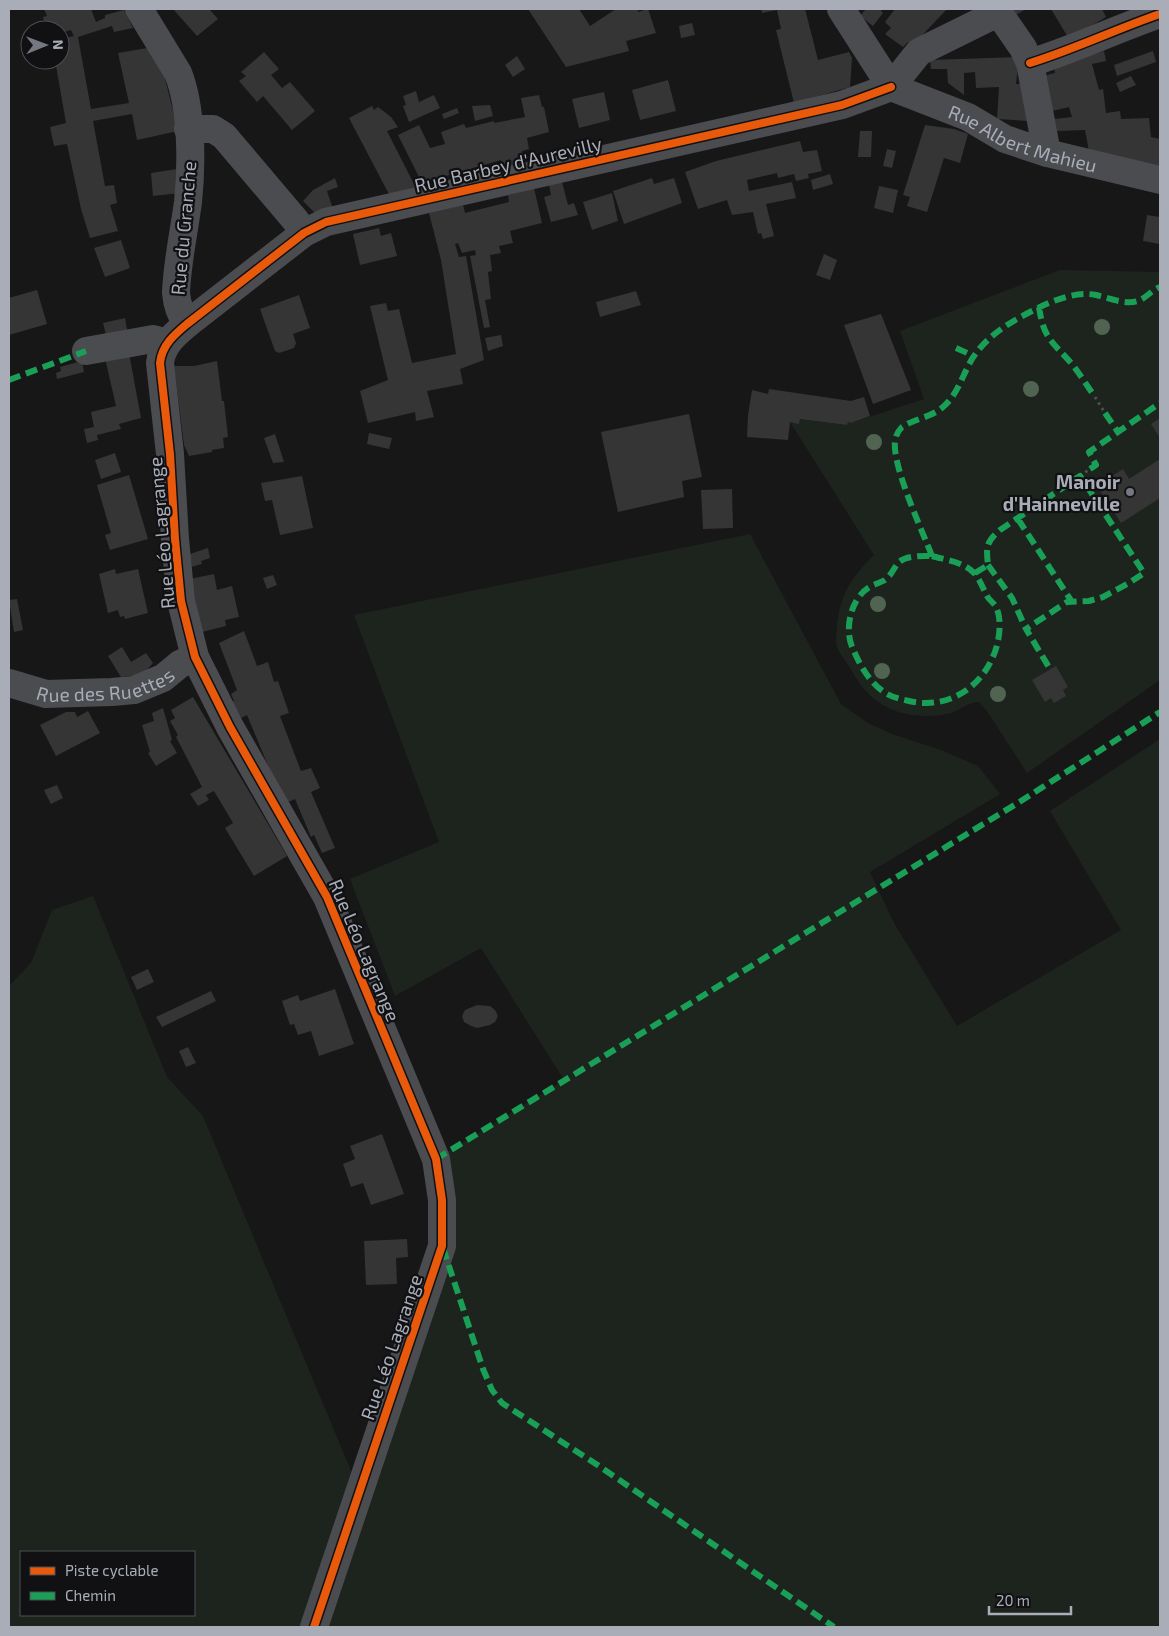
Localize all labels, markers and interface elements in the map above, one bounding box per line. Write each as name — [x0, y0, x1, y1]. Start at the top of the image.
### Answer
north arrow — [20, 20, 70, 70]
text: N — [50, 40, 67, 50]
street label: Rue Albert Mahieu — [945, 99, 1099, 176]
street label: Rue Barbey d'Aurevilly — [412, 131, 604, 197]
street label: Rue du Granche — [166, 160, 200, 296]
street label: Rue Léo Lagrange — [143, 456, 179, 610]
place label: Manoir d'Hainneville — [1003, 470, 1120, 515]
marker: Manoir d'Hainneville — [1124, 486, 1136, 498]
street label: Rue des Ruettes — [34, 662, 178, 706]
street label: Rue Léo Lagrange — [325, 875, 405, 1025]
street label: Rue Léo Lagrange — [355, 1271, 427, 1423]
legend — [20, 1551, 195, 1616]
text: Piste cyclable — [65, 1561, 159, 1579]
scale bar — [989, 1584, 1072, 1616]
text: Chemin — [65, 1586, 116, 1604]
text: 20 m — [996, 1591, 1030, 1609]

